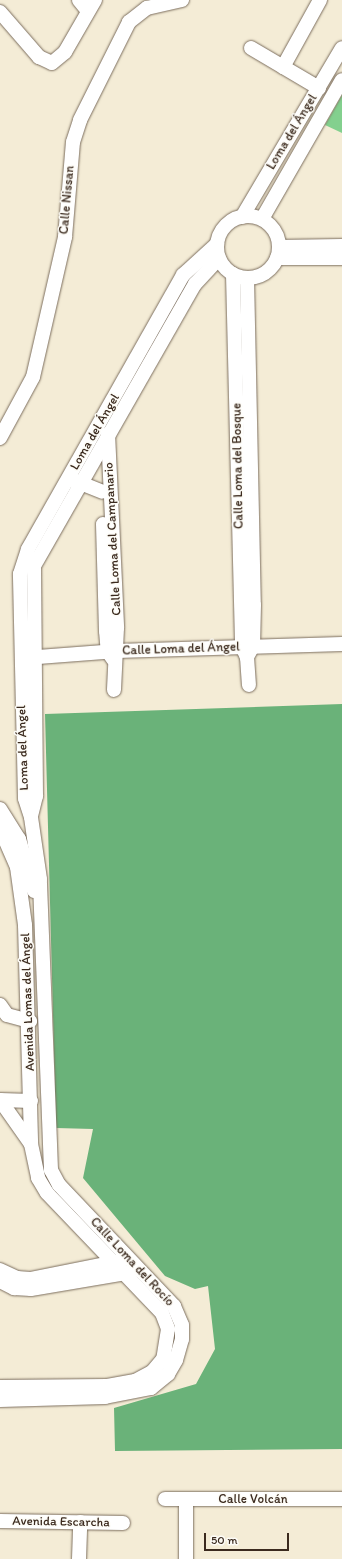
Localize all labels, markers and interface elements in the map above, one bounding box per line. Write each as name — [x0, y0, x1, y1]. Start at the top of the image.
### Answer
street label: Loma del Ángel — [263, 91, 321, 173]
street label: Calle Nissan — [56, 165, 78, 235]
street label: Loma del Ángel — [67, 391, 123, 473]
street label: Calle Loma del Bosque — [229, 403, 247, 529]
street label: Calle Loma del Campanario — [101, 462, 125, 616]
street label: Calle Loma del Ángel — [122, 639, 240, 659]
street label: Loma del Ángel — [14, 705, 32, 791]
street label: Avenida Lomas del Ángel — [18, 932, 38, 1072]
street label: Calle Loma del Rocío — [87, 1214, 177, 1310]
street label: Calle Volcán — [218, 1491, 288, 1507]
street label: Avenida Escarcha — [12, 1513, 110, 1531]
scale bar — [206, 1525, 291, 1551]
text: 50 m — [211, 1533, 237, 1547]

